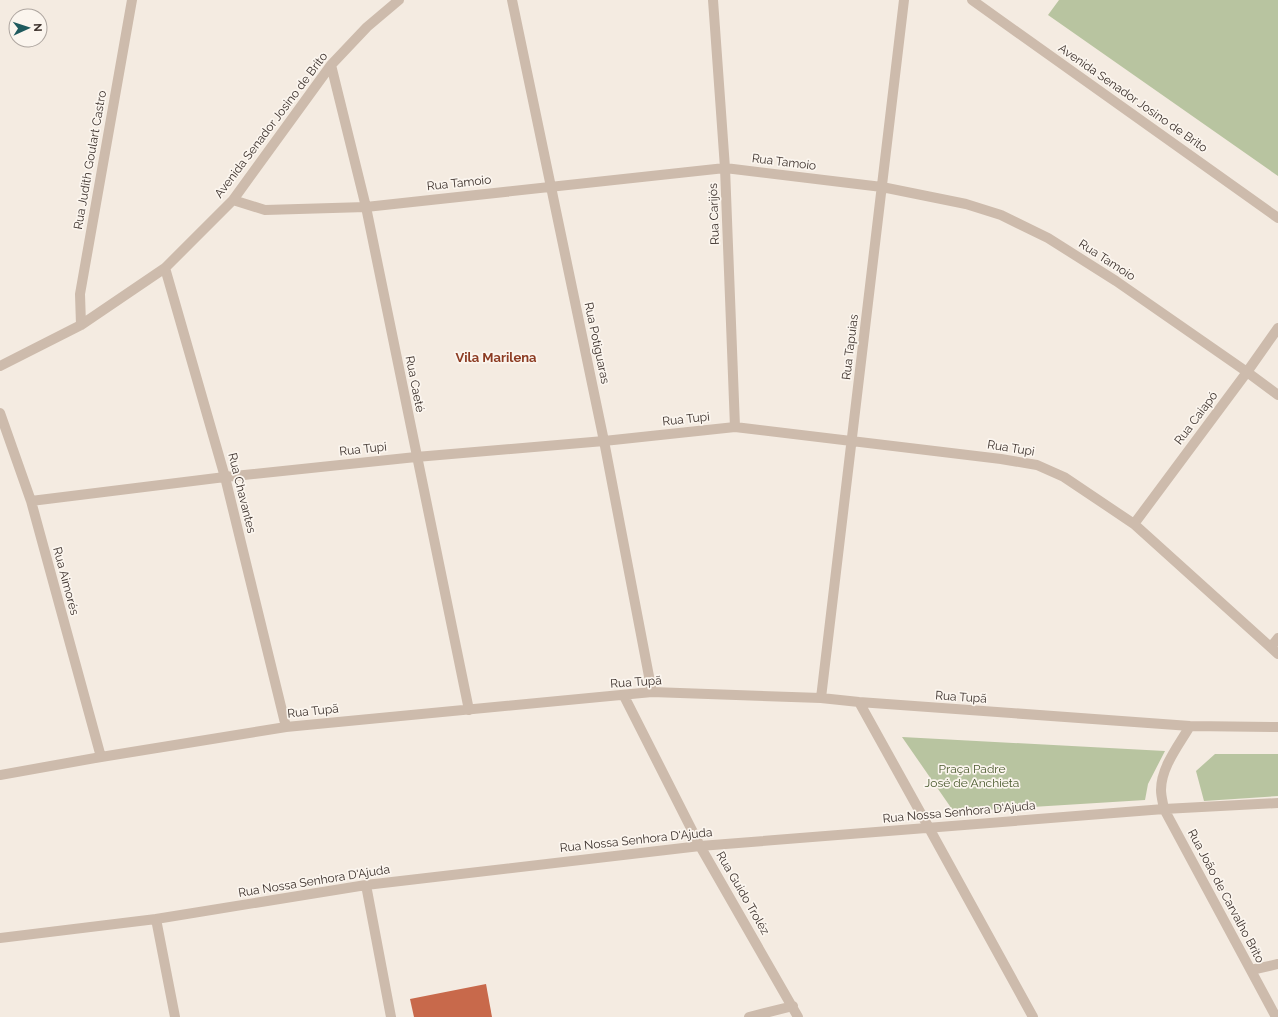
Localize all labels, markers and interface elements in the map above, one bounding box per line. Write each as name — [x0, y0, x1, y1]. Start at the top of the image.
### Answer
north arrow — [8, 8, 48, 48]
text: N — [31, 23, 44, 32]
street label: Avenida Senador Josino de Brito — [1056, 41, 1210, 155]
street label: Avenida Senador Josino de Brito — [212, 49, 330, 201]
street label: Rua Judith Goulart Castro — [71, 89, 109, 231]
street label: Rua Tamoio — [751, 151, 817, 173]
street label: Rua Tamoio — [426, 173, 492, 193]
street label: Rua Carijós — [706, 183, 722, 245]
street label: Rua Tamoio — [1076, 237, 1138, 283]
street label: Rua Potiguaras — [582, 301, 613, 385]
street label: Rua Tapuias — [839, 313, 861, 381]
district label: Vila Marilena — [456, 350, 537, 365]
street label: Rua Caeté — [403, 355, 427, 413]
street label: Rua Caiapó — [1171, 389, 1221, 447]
street label: Rua Tupi — [662, 410, 710, 428]
street label: Rua Tupi — [986, 437, 1036, 459]
street label: Rua Tupi — [339, 440, 387, 458]
street label: Rua Chavantes — [225, 451, 259, 535]
street label: Rua Aimorés — [50, 545, 82, 617]
street label: Rua Tupã — [610, 673, 662, 691]
street label: Rua Tupã — [935, 688, 987, 706]
street label: Rua Tupã — [287, 701, 339, 721]
park label: Praça Padre José de Anchieta — [925, 762, 1019, 790]
street label: Rua Nossa Senhora D'Ajuda — [882, 798, 1036, 826]
street label: Rua Nossa Senhora D'Ajuda — [559, 825, 713, 855]
street label: Rua João de Carvalho Brito — [1185, 827, 1267, 965]
street label: Rua Guido Troléz — [714, 849, 773, 937]
street label: Rua Nossa Senhora D'Ajuda — [237, 862, 391, 900]

